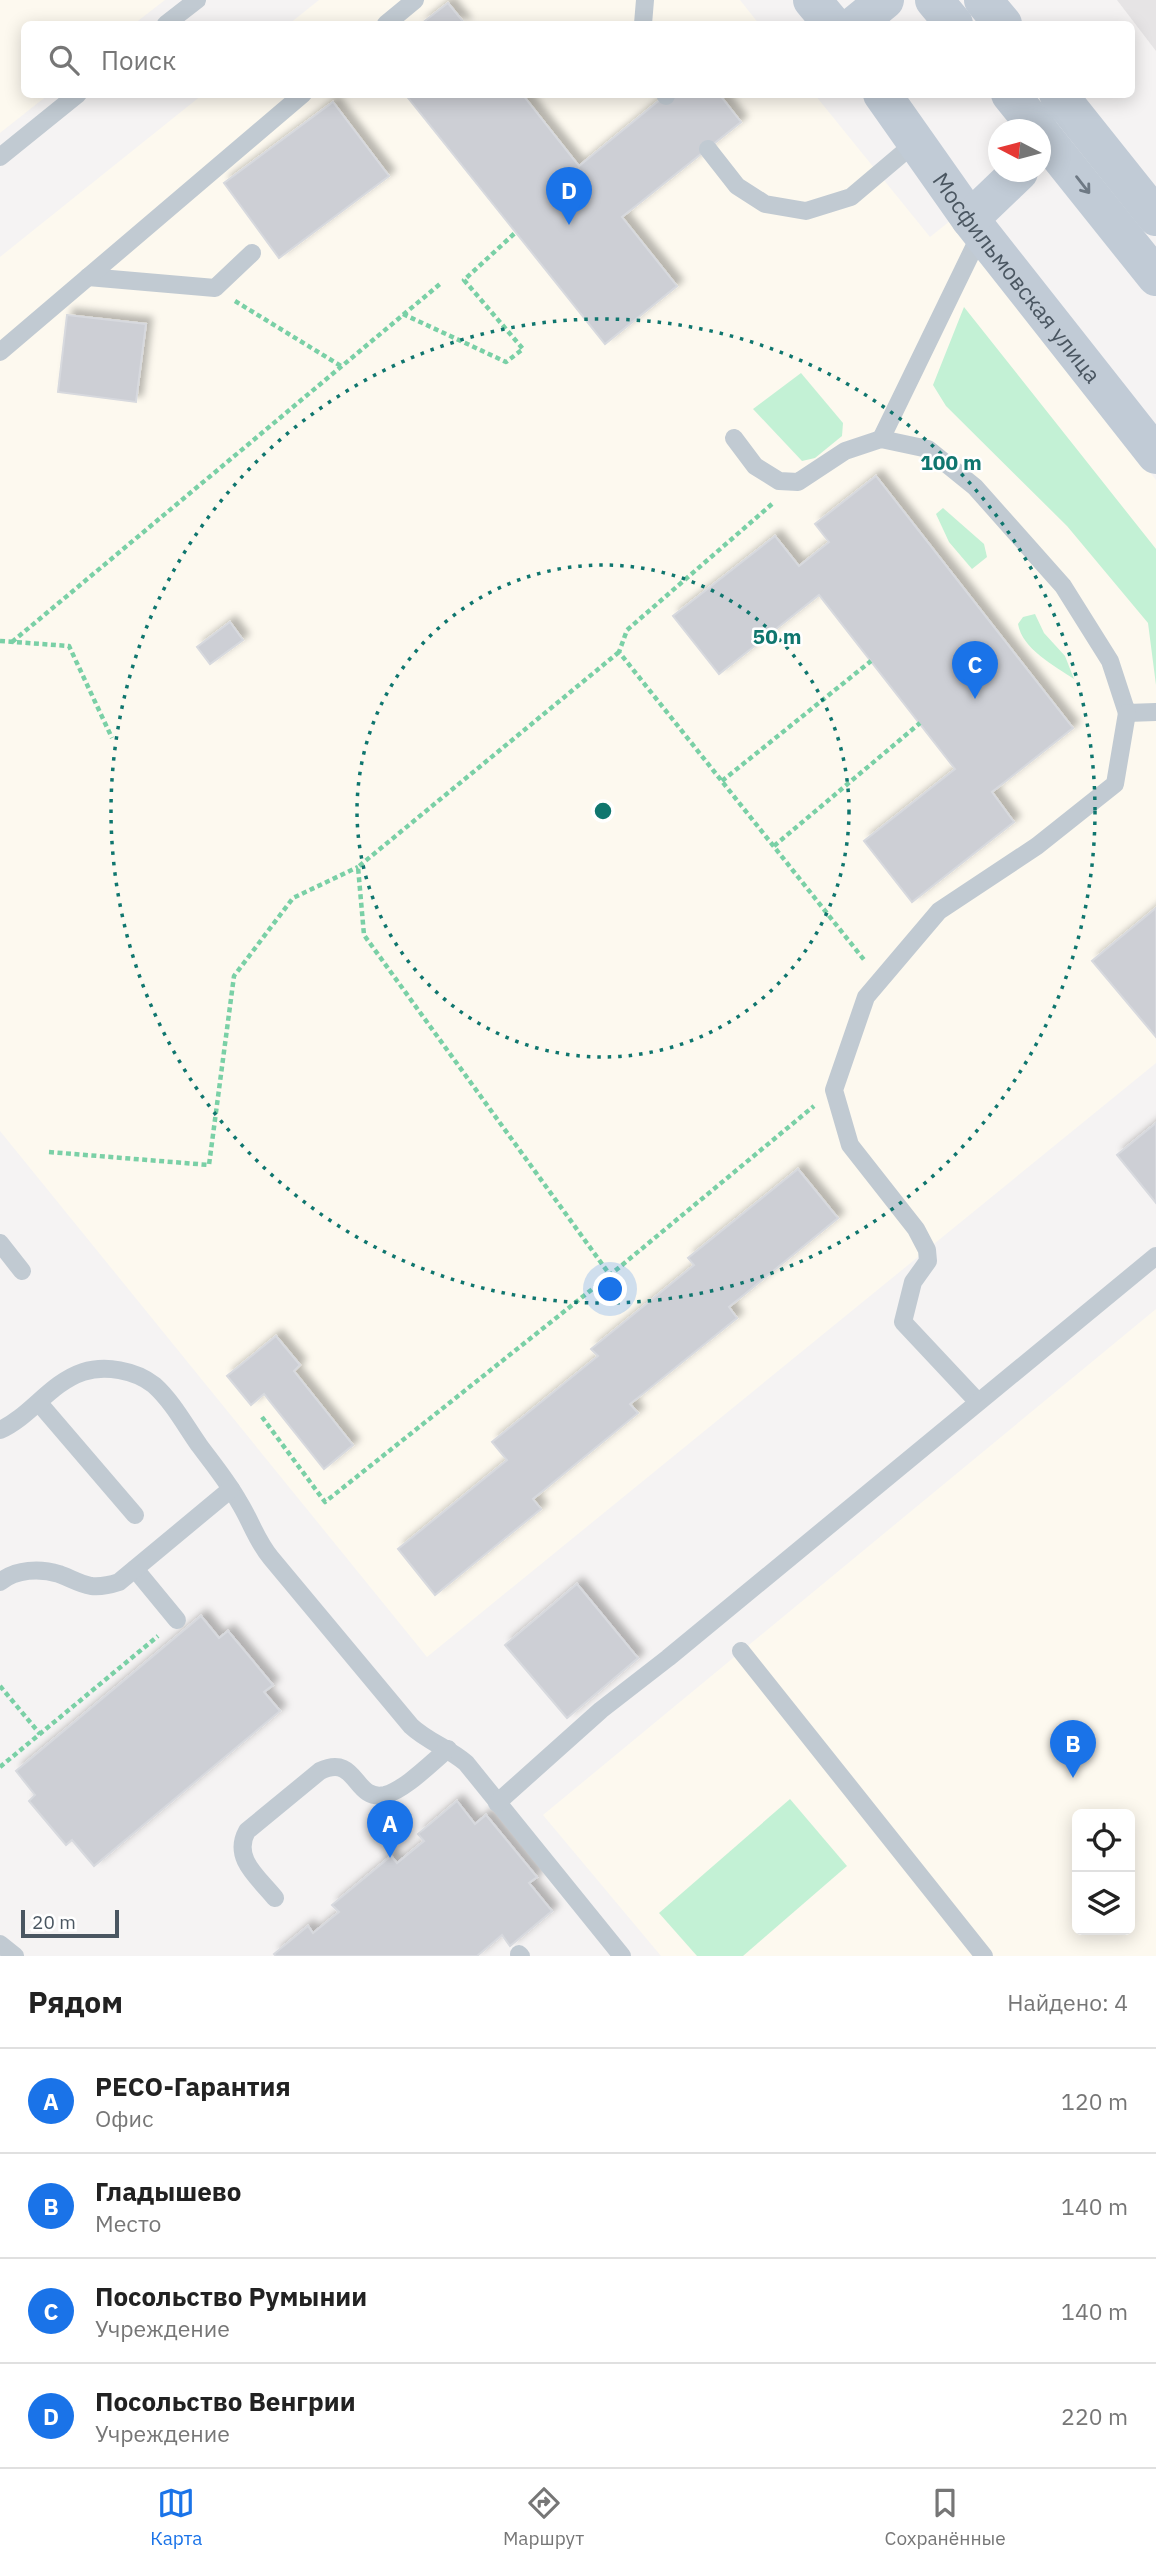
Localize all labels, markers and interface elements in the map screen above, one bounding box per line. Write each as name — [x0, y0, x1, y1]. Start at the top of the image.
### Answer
search box — [21, 21, 1135, 98]
icon: search — [45, 41, 83, 79]
text: Поиск — [101, 43, 176, 77]
north arrow — [988, 119, 1051, 182]
street label: Мосфильмовская улица — [927, 166, 1108, 389]
pin: D — [546, 167, 592, 225]
one-way arrow — [1075, 175, 1090, 194]
text: 100 m — [920, 448, 982, 476]
text: 50 m — [753, 622, 801, 650]
pin: C — [952, 641, 998, 699]
centre of rings — [591, 799, 615, 823]
your location — [593, 1272, 627, 1306]
pin: B — [1050, 1720, 1096, 1778]
pin: A — [367, 1800, 413, 1858]
map controls — [1072, 1809, 1135, 1935]
button: locate — [1072, 1809, 1135, 1872]
button: layers — [1072, 1872, 1135, 1935]
scale bar — [21, 1907, 119, 1939]
text: 20 m — [32, 1910, 76, 1934]
text: Рядом — [28, 1982, 123, 2021]
text: Найдено: 4 — [1007, 1987, 1128, 2017]
text: РЕСО-Гарантия — [95, 2069, 291, 2103]
text: A — [43, 2086, 59, 2116]
text: 120 m — [1061, 2086, 1128, 2116]
text: Офис — [95, 2103, 154, 2133]
text: Гладышево — [95, 2174, 241, 2208]
text: B — [43, 2191, 59, 2221]
text: 140 m — [1061, 2191, 1128, 2221]
text: Место — [95, 2208, 161, 2238]
text: Посольство Румынии — [95, 2279, 367, 2313]
text: C — [44, 2296, 58, 2326]
text: 140 m — [1061, 2296, 1128, 2326]
text: Учреждение — [95, 2313, 230, 2343]
text: Посольство Венгрии — [95, 2384, 356, 2418]
text: D — [43, 2401, 59, 2431]
text: 220 m — [1061, 2401, 1128, 2431]
text: Учреждение — [95, 2418, 230, 2448]
tab: Карта — [150, 2484, 203, 2550]
tab: Маршрут — [503, 2484, 584, 2550]
tab: Сохранённые — [885, 2484, 1006, 2550]

